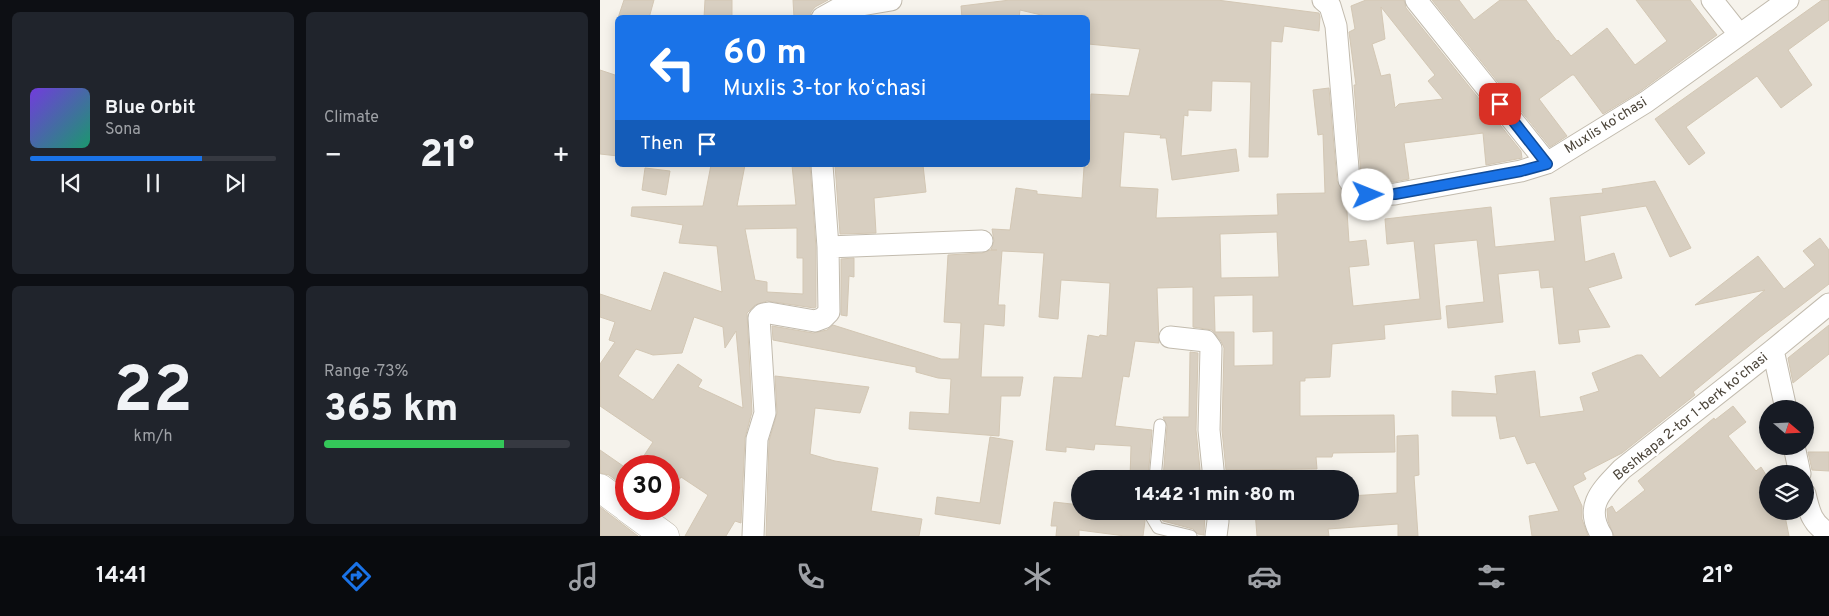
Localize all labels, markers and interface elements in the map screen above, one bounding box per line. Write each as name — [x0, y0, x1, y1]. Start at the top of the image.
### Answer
text: 60 m — [723, 32, 807, 76]
icon: left — [640, 35, 705, 100]
text: Muxlis 3-tor koʻchasi — [723, 76, 926, 103]
pin — [1479, 83, 1521, 125]
icon: arrive — [1486, 90, 1514, 118]
street label: Muxlis koʻchasi — [1562, 94, 1650, 158]
text: Blue Orbit — [105, 96, 195, 120]
text: Climate — [324, 108, 379, 128]
text: Sona — [105, 120, 141, 140]
icon: arrive — [693, 130, 721, 158]
text: 21° — [420, 132, 474, 181]
text: Then — [640, 132, 683, 156]
text: − — [324, 139, 342, 175]
text: + — [552, 139, 570, 175]
position arrow — [1341, 168, 1393, 220]
icon: previous — [57, 169, 85, 197]
icon: pause — [139, 169, 167, 197]
icon: next — [221, 169, 249, 197]
street label: Beshkapa 2-tor 1-berk koʼchasi — [1610, 349, 1772, 485]
text: 22 — [113, 353, 193, 435]
text: Range · 73% — [324, 362, 408, 382]
text: 365 km — [324, 386, 458, 435]
north arrow — [1759, 400, 1814, 455]
map controls — [1759, 400, 1814, 520]
text: km/h — [134, 427, 172, 447]
speed limit sign: 30 — [615, 455, 680, 520]
button: layers — [1759, 465, 1814, 520]
text: 14:42 · 1 min · 80 m — [1135, 483, 1295, 507]
icon: directions — [339, 559, 374, 594]
icon: music — [566, 559, 601, 594]
icon: phone — [793, 559, 828, 594]
icon: climate — [1020, 559, 1055, 594]
icon: car — [1247, 559, 1282, 594]
icon: filters — [1474, 559, 1509, 594]
text: 14:41 — [96, 563, 147, 590]
text: 21° — [1701, 563, 1733, 590]

